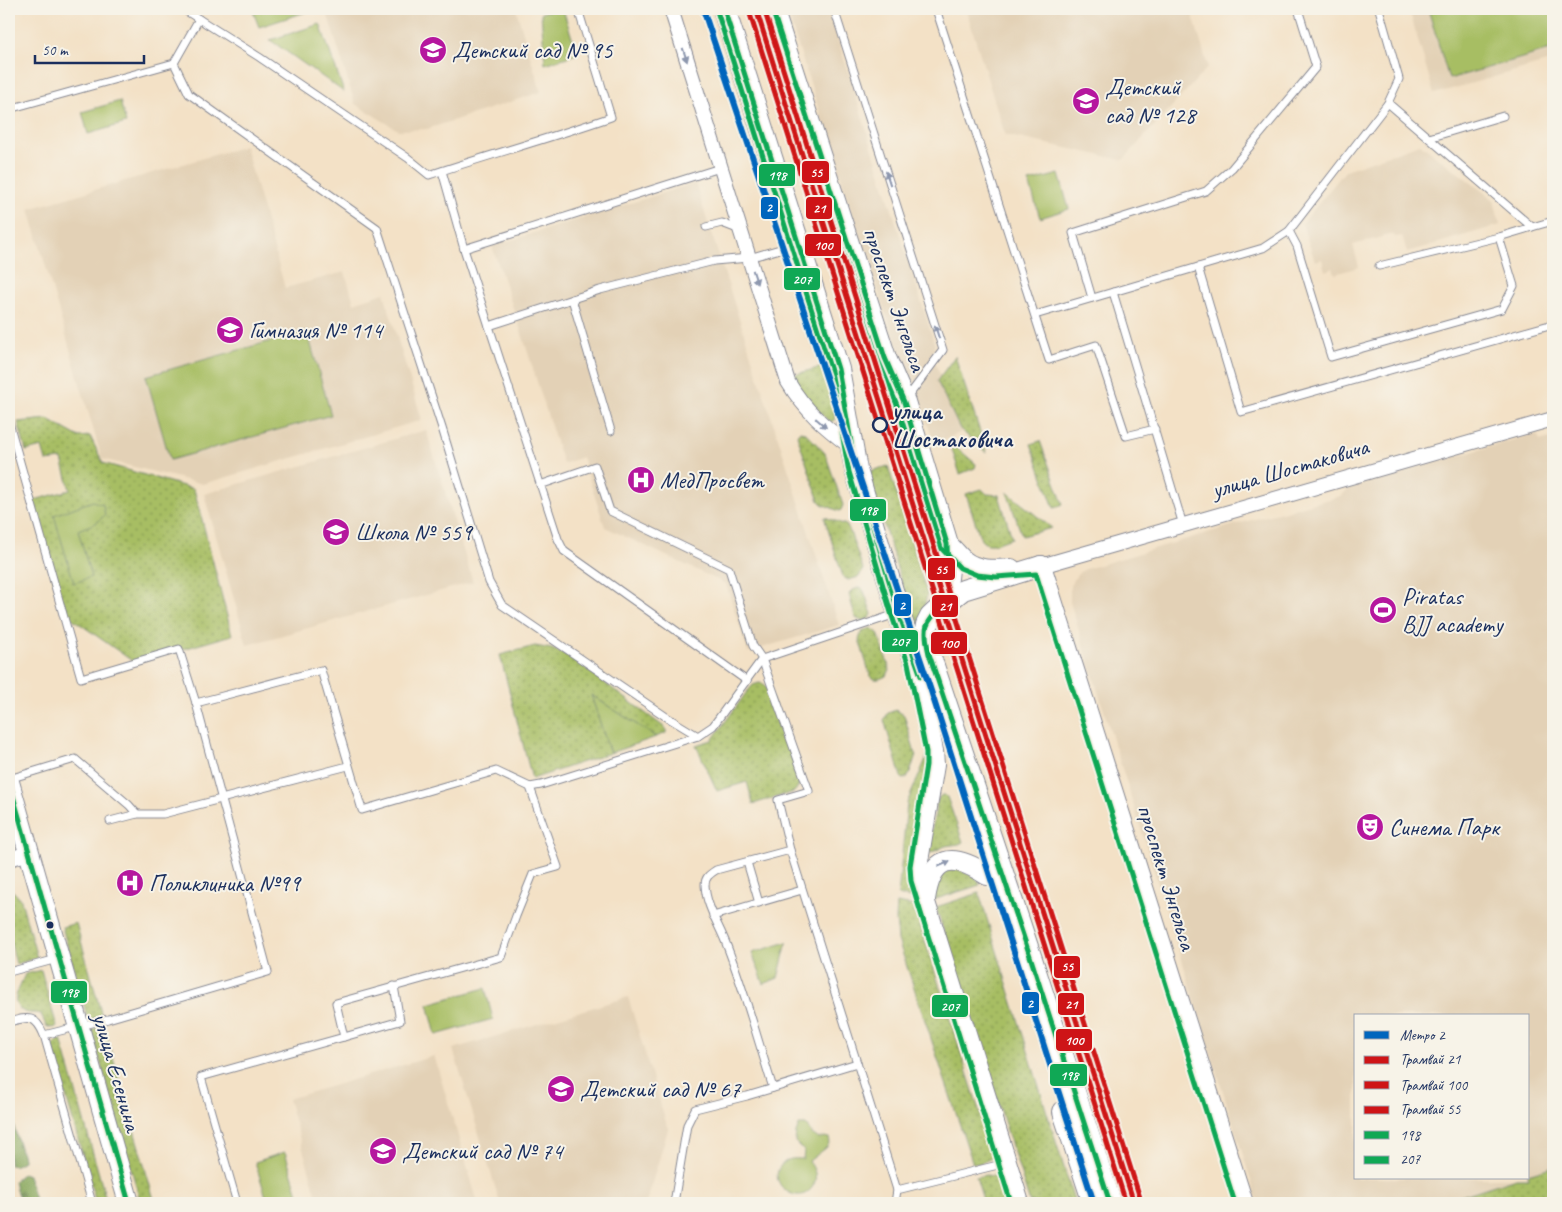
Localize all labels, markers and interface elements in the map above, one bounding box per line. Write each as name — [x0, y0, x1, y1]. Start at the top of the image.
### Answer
scale bar — [35, 32, 144, 64]
school or university icon: Детский сад № 95 — [418, 35, 448, 65]
place label: Детский сад № 95 — [452, 35, 614, 65]
text: 50 m — [42, 41, 69, 60]
one-way arrow — [682, 48, 690, 63]
place label: Детский сад № 128 — [1105, 72, 1198, 130]
school or university icon: Детский сад № 128 — [1071, 86, 1101, 116]
line badge: 55 — [801, 160, 830, 184]
line badge: 198 — [758, 163, 796, 187]
text: 55 — [810, 164, 824, 181]
text: 198 — [768, 167, 788, 184]
one-way arrow — [883, 170, 891, 185]
line badge: 2 — [760, 196, 779, 220]
line badge: 21 — [805, 196, 833, 220]
text: 2 — [766, 199, 774, 216]
text: 21 — [813, 200, 827, 217]
street label: проспект Энгельса — [856, 223, 934, 376]
line badge: 100 — [804, 233, 842, 257]
text: 100 — [814, 237, 834, 254]
line badge: 207 — [783, 267, 821, 291]
one-way arrow — [751, 270, 759, 285]
text: 207 — [793, 271, 813, 288]
school or university icon: Гимназия № 114 — [215, 315, 245, 345]
place label: Гимназия № 114 — [249, 315, 384, 345]
one-way arrow — [933, 325, 941, 340]
place label: улица Шостаковича — [890, 396, 1014, 454]
one-way arrow — [814, 417, 827, 428]
marker: улица Шостаковича — [872, 417, 888, 433]
street label: улица Шостаковича — [1206, 431, 1373, 505]
hospital icon: МедПросвет — [626, 465, 656, 495]
place label: МедПросвет — [660, 465, 765, 495]
line badge: 198 — [849, 498, 887, 522]
text: 198 — [859, 502, 879, 519]
school or university icon: Школа № 559 — [321, 517, 351, 547]
place label: Школа № 559 — [355, 517, 474, 547]
line badge: 55 — [927, 557, 956, 581]
text: 55 — [935, 561, 949, 578]
place label: Piratas BJJ academy — [1402, 581, 1504, 639]
line badge: 2 — [893, 593, 912, 617]
line badge: 21 — [931, 594, 959, 618]
sports icon: Piratas BJJ academy — [1368, 595, 1398, 625]
text: 2 — [899, 597, 907, 614]
text: 21 — [939, 598, 953, 615]
line badge: 207 — [881, 629, 919, 653]
line badge: 100 — [930, 631, 968, 655]
text: 207 — [891, 633, 911, 650]
text: 100 — [940, 635, 960, 652]
street label: проспект Энгельса — [1131, 801, 1204, 955]
theatre icon: Синема Парк — [1355, 812, 1385, 842]
place label: Синема Парк — [1389, 812, 1501, 842]
one-way arrow — [937, 860, 951, 868]
hospital icon: Поликлиника №99 — [115, 868, 145, 898]
place label: Поликлиника №99 — [149, 868, 302, 898]
unlabelled marker — [45, 920, 55, 930]
line badge: 55 — [1053, 955, 1081, 979]
text: 55 — [1061, 958, 1075, 975]
line badge: 198 — [50, 980, 88, 1004]
text: 198 — [60, 984, 80, 1001]
line badge: 2 — [1021, 991, 1040, 1015]
line badge: 21 — [1057, 992, 1085, 1016]
line badge: 207 — [931, 994, 969, 1018]
text: 2 — [1027, 995, 1035, 1012]
text: 21 — [1065, 996, 1079, 1013]
text: 207 — [941, 998, 961, 1015]
street label: улица Есенина — [85, 1007, 149, 1137]
legend — [1354, 1014, 1530, 1180]
text: Метро 2 — [1400, 1026, 1446, 1045]
line badge: 100 — [1055, 1028, 1093, 1052]
text: 100 — [1065, 1032, 1085, 1049]
text: Трамвай 21 — [1400, 1050, 1462, 1069]
line badge: 198 — [1049, 1063, 1088, 1087]
text: 198 — [1060, 1067, 1080, 1084]
school or university icon: Детский сад № 67 — [546, 1074, 576, 1104]
place label: Детский сад № 67 — [580, 1074, 742, 1104]
text: Трамвай 100 — [1400, 1076, 1469, 1095]
text: Трамвай 55 — [1400, 1100, 1462, 1119]
text: 198 — [1400, 1126, 1422, 1145]
school or university icon: Детский сад № 74 — [368, 1136, 398, 1166]
place label: Детский сад № 74 — [402, 1136, 565, 1166]
text: 207 — [1400, 1150, 1422, 1169]

